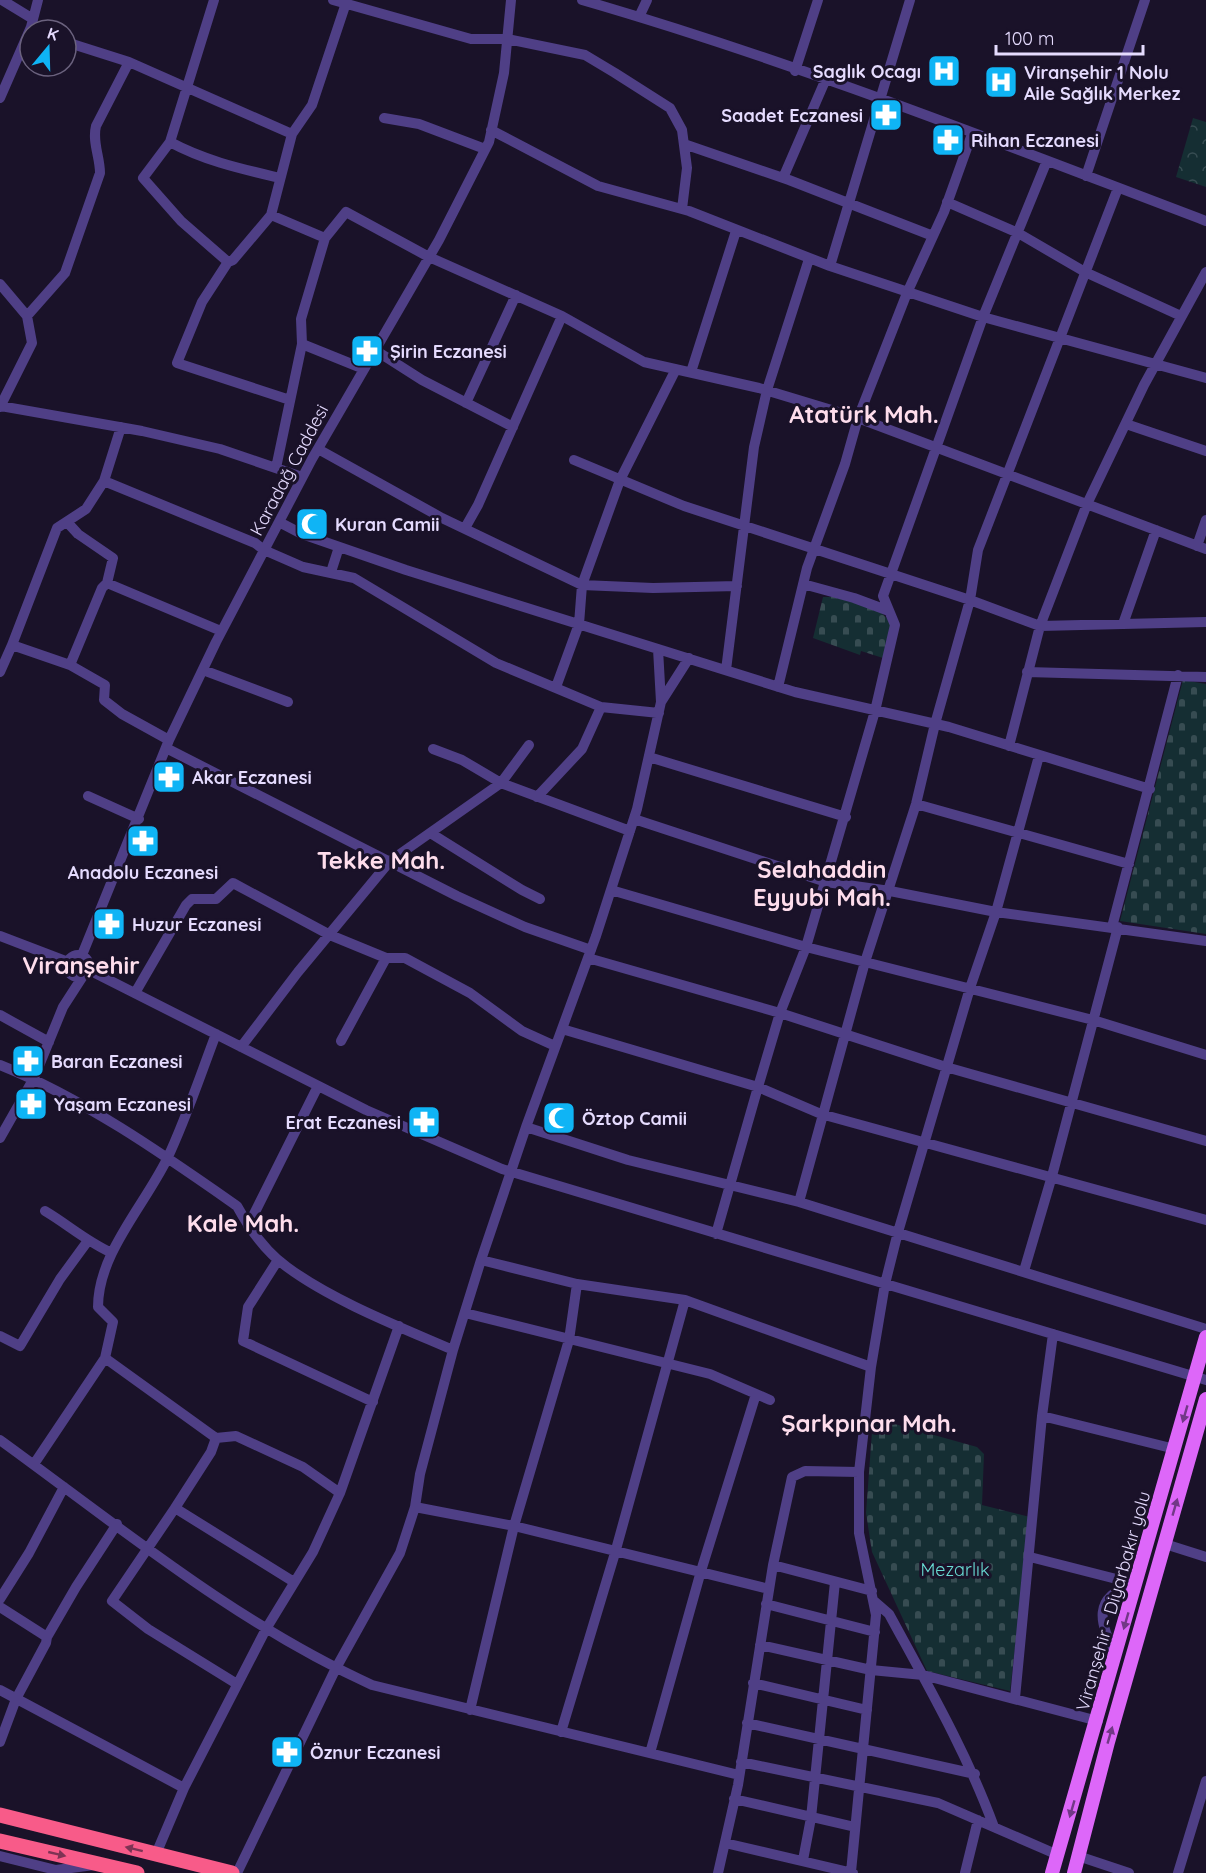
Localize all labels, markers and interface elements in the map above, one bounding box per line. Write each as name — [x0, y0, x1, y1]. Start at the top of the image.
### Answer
north arrow — [18, 18, 78, 78]
scale bar — [996, 18, 1143, 56]
text: K — [45, 23, 61, 45]
text: 100 m — [1005, 27, 1054, 50]
hospital icon: Saglık Ocagı — [926, 53, 962, 89]
place label: Saglık Ocagı — [813, 60, 921, 83]
place label: Viranşehir 1 Nolu Aile Sağlık Merkez — [1024, 61, 1181, 105]
hospital icon: Viranşehir 1 Nolu Aile Sağlık Merkez — [983, 64, 1019, 100]
pharmacy icon: Saadet Eczanesi — [868, 97, 904, 133]
place label: Saadet Eczanesi — [721, 104, 863, 127]
pharmacy icon: Rihan Eczanesi — [930, 122, 966, 158]
place label: Rihan Eczanesi — [971, 129, 1099, 152]
pharmacy icon: Şirin Eczanesi — [349, 333, 385, 369]
place label: Şirin Eczanesi — [390, 340, 507, 363]
district label: Atatürk Mah. — [789, 399, 939, 429]
street label: Karadağ Caddesi — [245, 400, 333, 540]
mosque icon: Kuran Camii — [294, 506, 330, 542]
place label: Kuran Camii — [335, 513, 440, 536]
pharmacy icon: Akar Eczanesi — [151, 759, 187, 795]
place label: Akar Eczanesi — [192, 766, 312, 789]
pharmacy icon: Anadolu Eczanesi — [125, 823, 161, 859]
district label: Tekke Mah. — [317, 845, 445, 875]
district label: Selahaddin Eyyubi Mah. — [753, 854, 891, 912]
place label: Anadolu Eczanesi — [68, 861, 218, 884]
pharmacy icon: Huzur Eczanesi — [91, 906, 127, 942]
place label: Huzur Eczanesi — [132, 913, 262, 936]
district label: Viranşehir — [22, 950, 140, 980]
pharmacy icon: Baran Eczanesi — [10, 1043, 46, 1079]
place label: Baran Eczanesi — [51, 1050, 183, 1073]
pharmacy icon: Yaşam Eczanesi — [13, 1086, 49, 1122]
place label: Yaşam Eczanesi — [54, 1093, 191, 1116]
mosque icon: Öztop Camii — [541, 1100, 577, 1136]
pharmacy icon: Erat Eczanesi — [406, 1104, 442, 1140]
place label: Öztop Camii — [582, 1107, 687, 1130]
place label: Erat Eczanesi — [286, 1111, 401, 1134]
district label: Kale Mah. — [187, 1208, 299, 1238]
one-way arrow — [1180, 1405, 1189, 1423]
district label: Şarkpınar Mah. — [781, 1408, 957, 1438]
street label: Viranşehir - Diyarbakır yolu — [1071, 1488, 1155, 1714]
one-way arrow — [1171, 1498, 1180, 1516]
park label: Mezarlık — [920, 1558, 990, 1581]
one-way arrow — [1121, 1612, 1130, 1630]
one-way arrow — [1106, 1726, 1115, 1744]
pharmacy icon: Öznur Eczanesi — [269, 1734, 305, 1770]
place label: Öznur Eczanesi — [310, 1741, 440, 1764]
one-way arrow — [1067, 1800, 1077, 1818]
one-way arrow — [125, 1843, 143, 1853]
one-way arrow — [48, 1850, 66, 1860]

